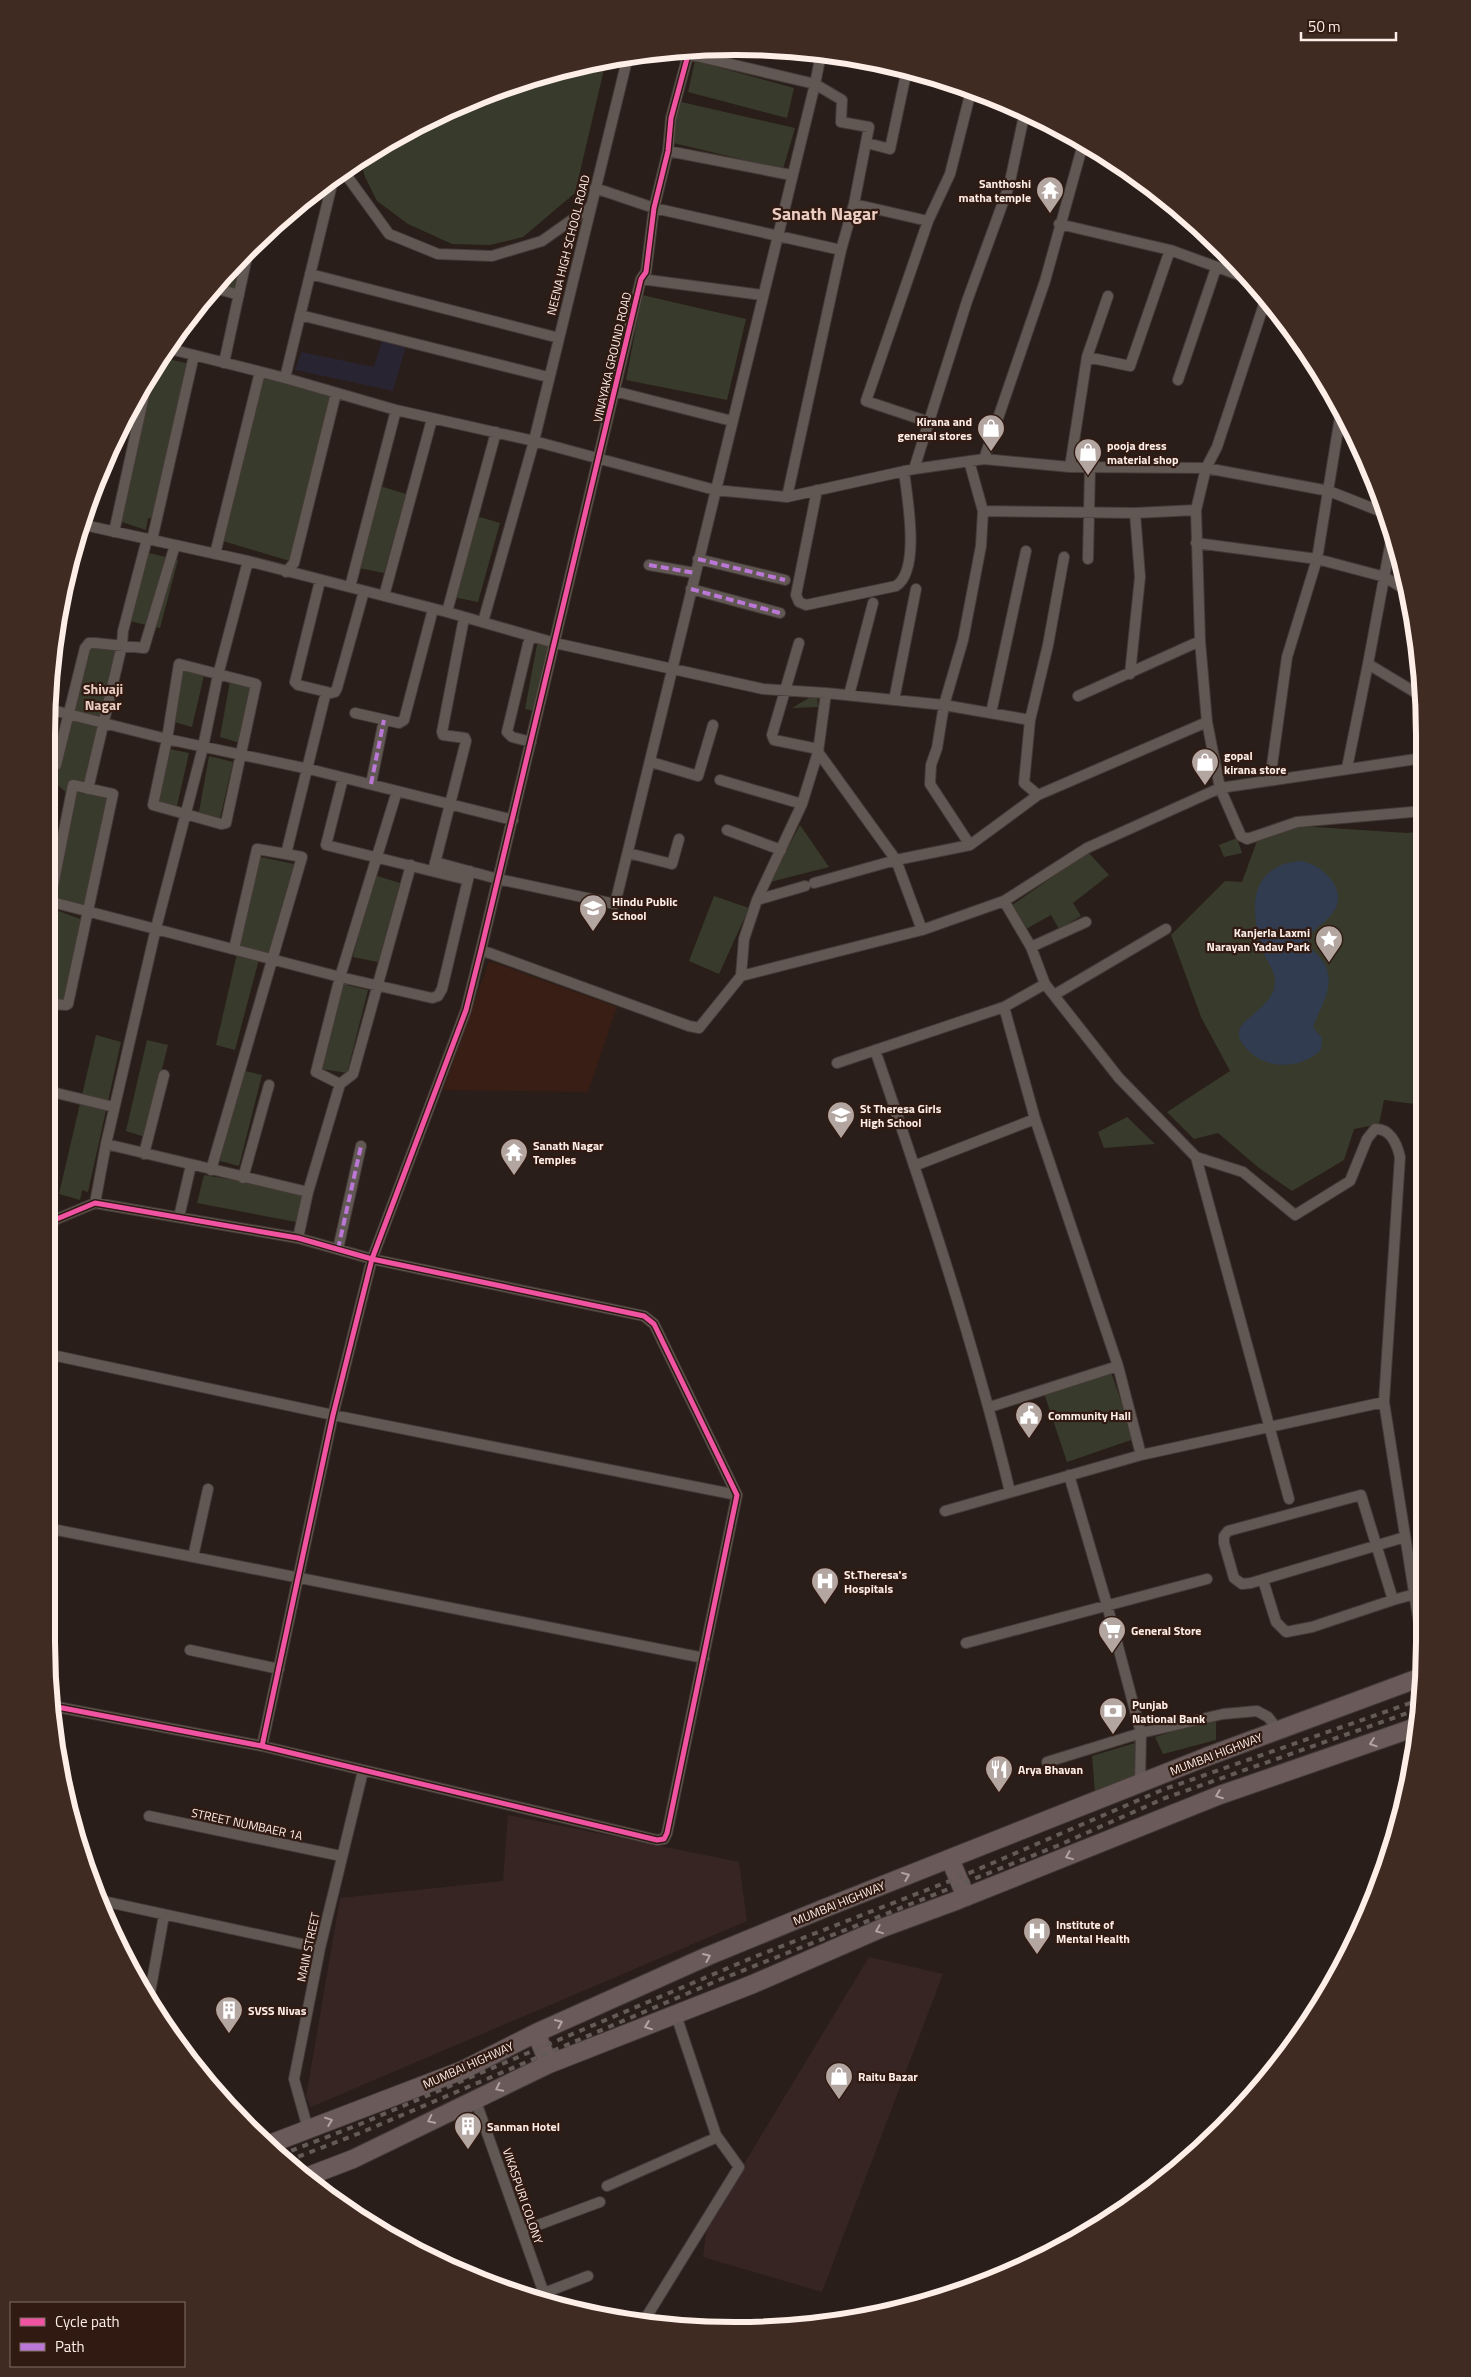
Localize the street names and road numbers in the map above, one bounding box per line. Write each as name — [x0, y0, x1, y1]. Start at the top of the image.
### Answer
street label: NEENA HIGH SCHOOL ROAD — [541, 173, 595, 317]
street label: VINAYAKA GROUND ROAD — [588, 290, 636, 424]
street label: MUMBAI HIGHWAY — [1167, 1727, 1266, 1780]
street label: STREET NUMBAER 1A — [190, 1803, 304, 1845]
street label: MUMBAI HIGHWAY — [790, 1876, 888, 1930]
street label: MAIN STREET — [291, 1910, 325, 1984]
street label: MUMBAI HIGHWAY — [419, 2036, 517, 2094]
street label: VIKASPURI COLONY — [498, 2145, 549, 2247]

